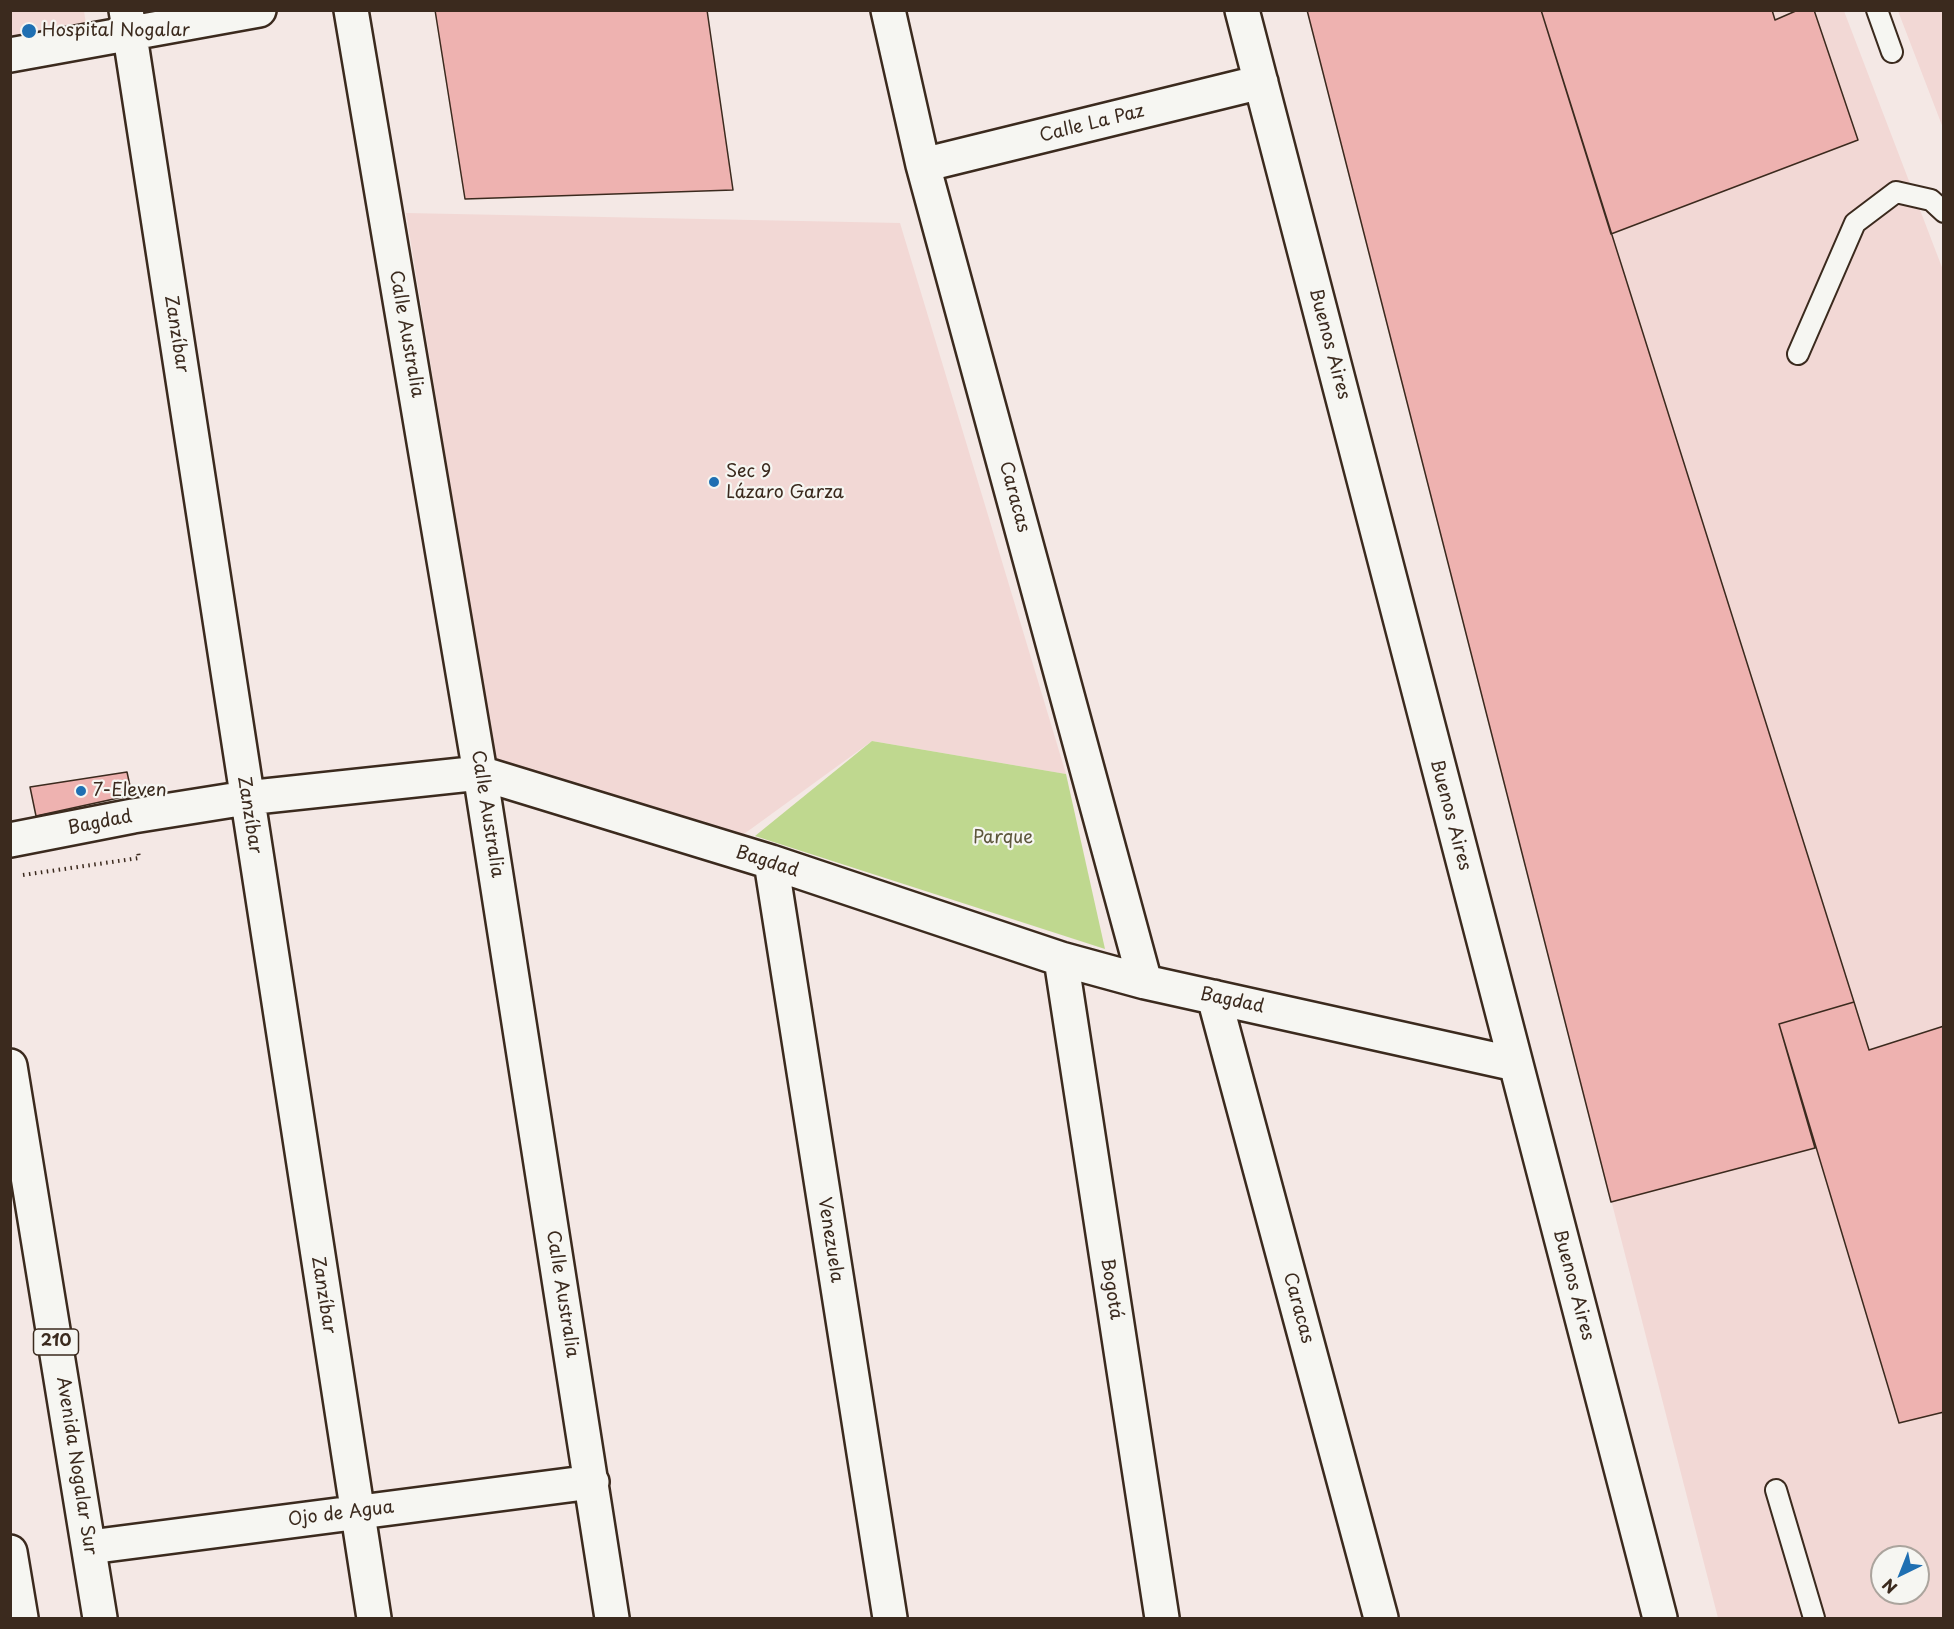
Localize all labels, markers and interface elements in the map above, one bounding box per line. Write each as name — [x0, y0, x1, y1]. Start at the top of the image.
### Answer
place label: Hospital Nogalar — [42, 20, 190, 42]
marker: Hospital Nogalar — [20, 22, 38, 40]
street label: Calle La Paz — [1038, 101, 1146, 147]
street label: Calle Australia — [384, 269, 428, 399]
street label: Buenos Aires — [1304, 286, 1354, 402]
street label: Zanzíbar — [159, 294, 193, 374]
street label: Caracas — [994, 459, 1034, 535]
place label: Sec 9 Lázaro Garza — [726, 461, 844, 504]
marker: Sec 9 Lázaro Garza — [707, 475, 721, 489]
street label: Calle Australia — [466, 749, 508, 879]
street label: Buenos Aires — [1425, 757, 1475, 873]
street label: Zanzíbar — [232, 775, 266, 855]
place label: 7-Eleven — [93, 780, 167, 802]
marker: 7-Eleven — [74, 784, 88, 798]
street label: Bagdad — [66, 806, 134, 840]
park label: Parque — [973, 827, 1033, 849]
street label: Bagdad — [733, 842, 801, 882]
street label: Bagdad — [1198, 984, 1266, 1018]
street label: Venezuela — [813, 1196, 847, 1284]
street label: Buenos Aires — [1548, 1227, 1598, 1343]
street label: Calle Australia — [541, 1229, 583, 1359]
street label: Zanzíbar — [306, 1255, 340, 1335]
street label: Bogotá — [1096, 1257, 1126, 1321]
street label: Caracas — [1278, 1270, 1318, 1346]
road number: 210 — [34, 1329, 78, 1355]
street label: Avenida Nogalar Sur — [51, 1375, 101, 1557]
street label: Ojo de Agua — [287, 1497, 395, 1531]
north arrow — [1870, 1545, 1930, 1605]
text: N — [1876, 1574, 1902, 1600]

